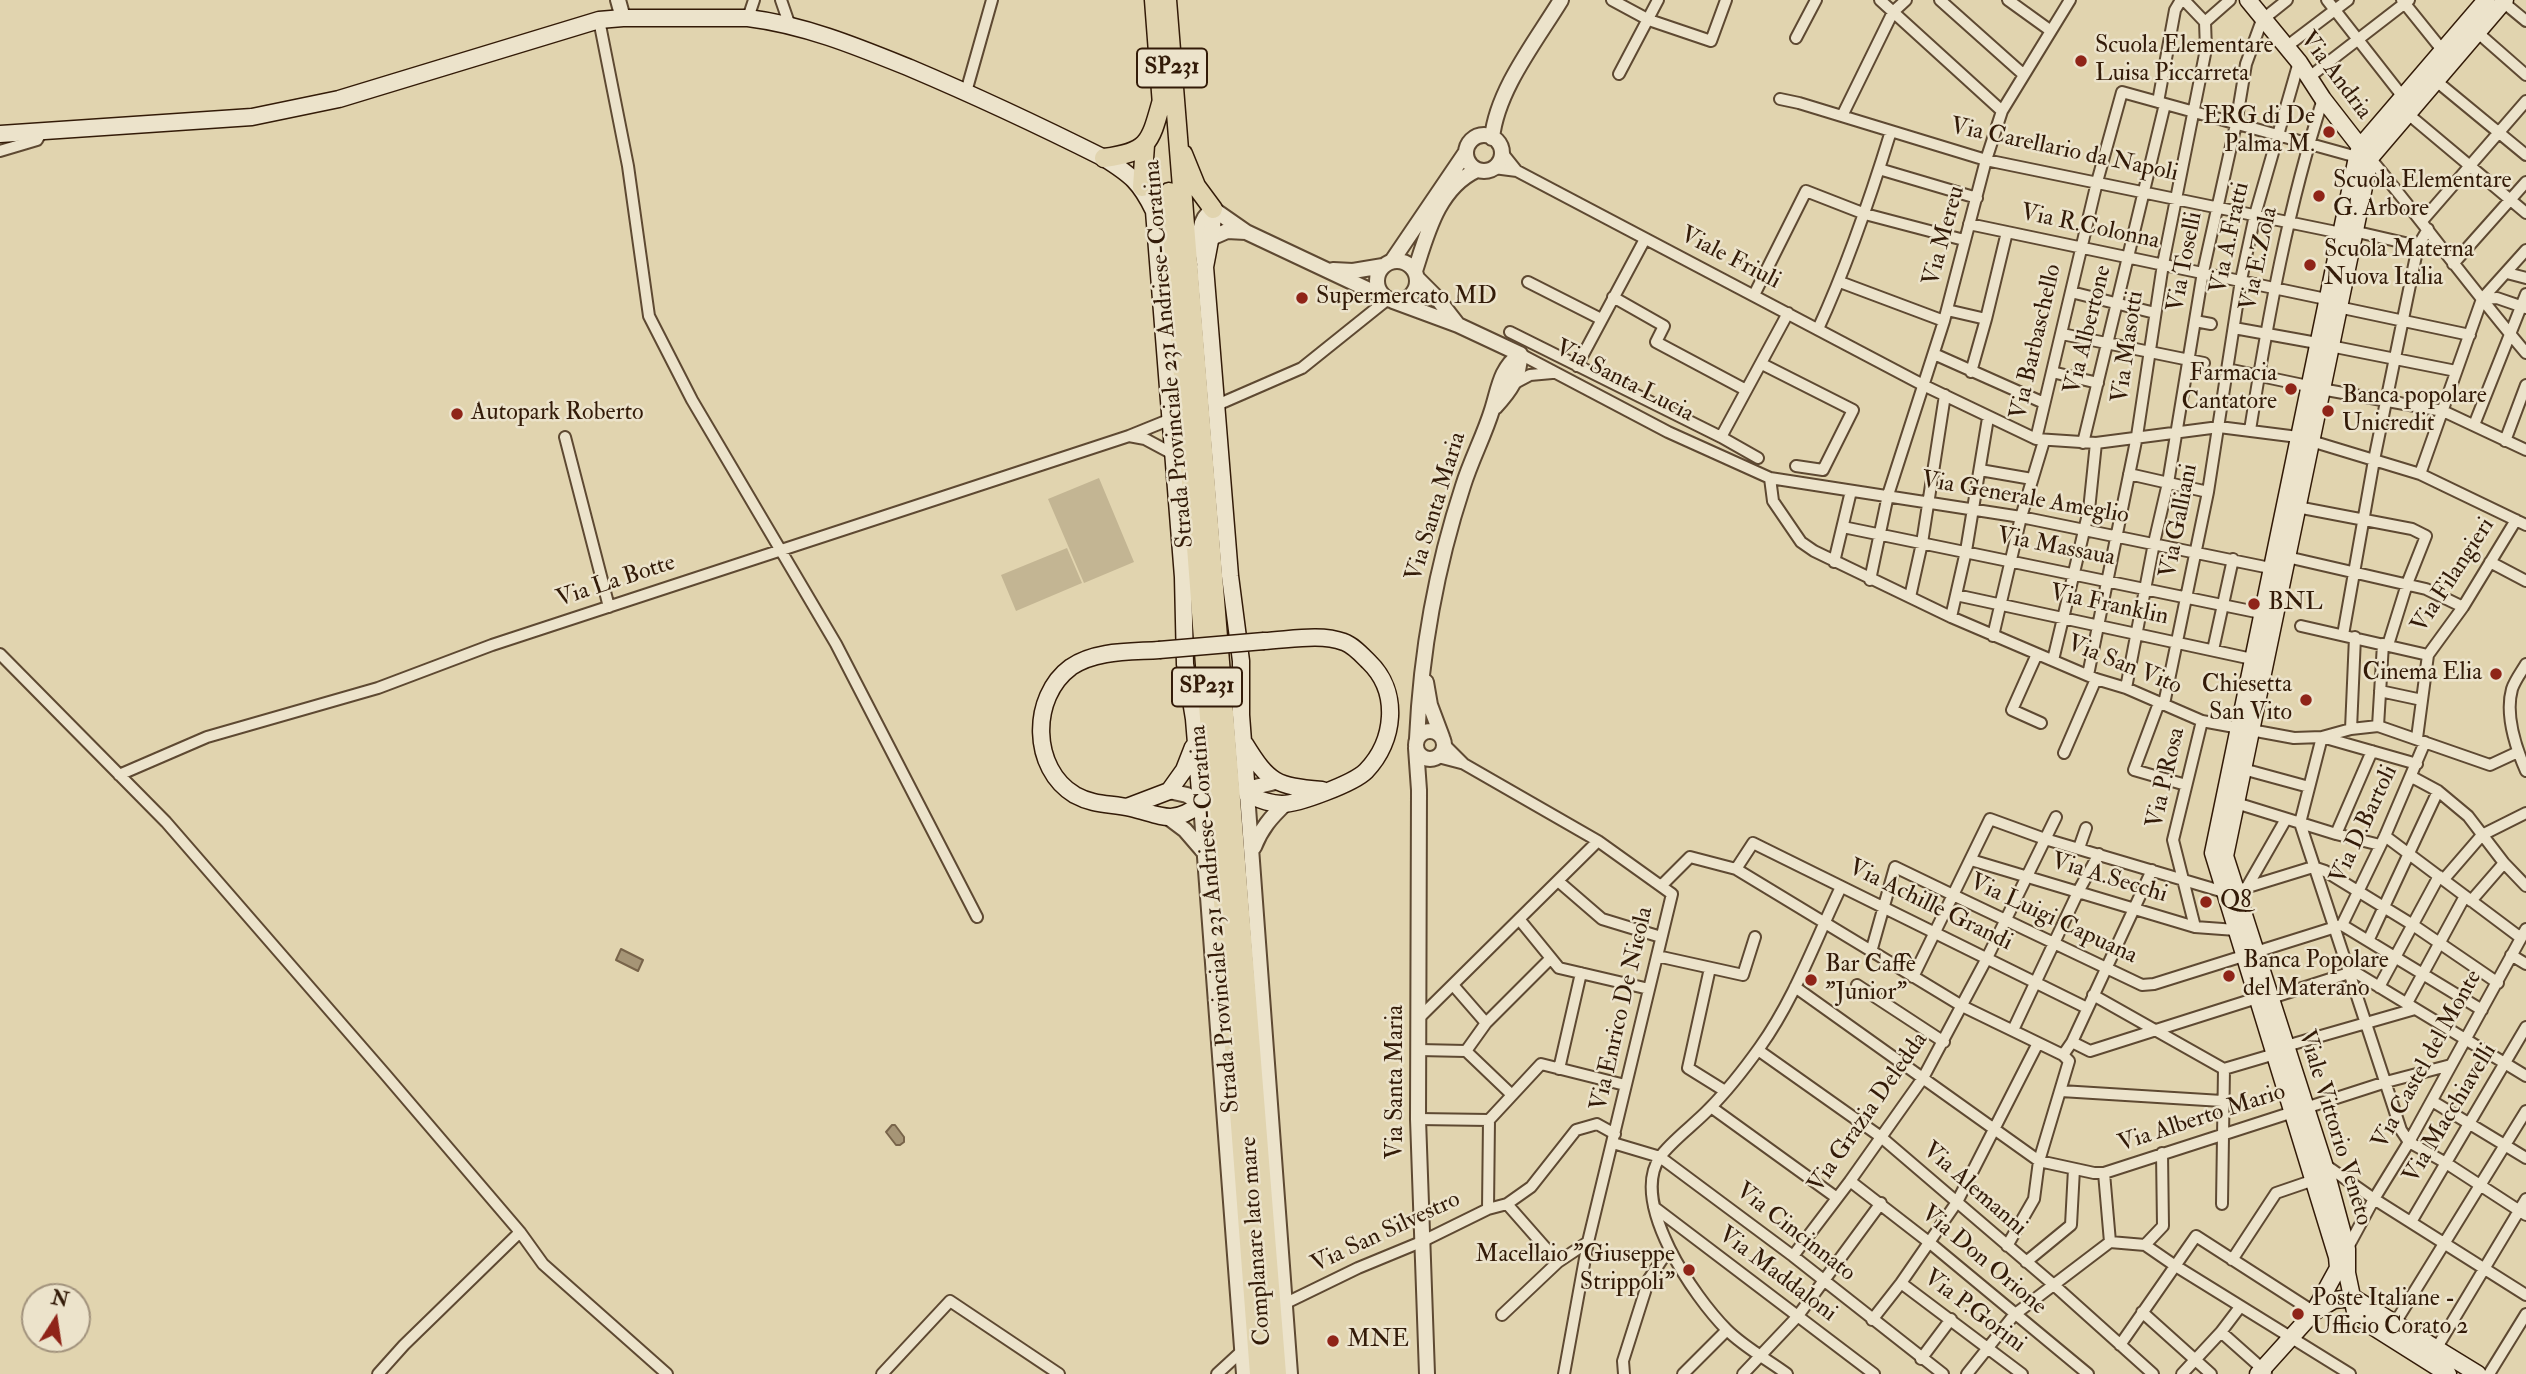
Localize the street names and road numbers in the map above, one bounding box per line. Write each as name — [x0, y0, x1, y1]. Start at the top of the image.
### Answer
street label: Via Andria — [2293, 26, 2377, 126]
road number: SP231 — [1137, 48, 1207, 88]
street label: Via Carellario da Napoli — [1948, 113, 2180, 189]
street label: Strada Provinciale 231 Andriese-Coratina — [1139, 159, 1201, 549]
street label: Via A.Fratti — [2205, 180, 2257, 296]
street label: Via Mereu — [1918, 183, 1972, 289]
street label: Via R.Colonna — [2018, 199, 2162, 257]
street label: Via E.Zola — [2235, 204, 2285, 314]
street label: Via Toselli — [2162, 209, 2210, 315]
street label: Viale Friuli — [1675, 221, 1785, 297]
street label: Via Barbaschello — [2005, 261, 2069, 423]
street label: Via Albertone — [2059, 263, 2119, 397]
street label: Via Masotti — [2107, 289, 2151, 405]
street label: Via Santa Lucia — [1550, 335, 1698, 429]
street label: Via Santa Maria — [1401, 429, 1473, 585]
street label: Via Galliani — [2155, 462, 2205, 580]
street label: Via Generale Ameglio — [1919, 467, 2131, 531]
street label: Via Filangieri — [2406, 513, 2502, 639]
street label: Via Massaua — [1994, 522, 2118, 574]
street label: Via La Botte — [553, 549, 679, 615]
street label: Via Franklin — [2047, 579, 2171, 633]
street label: Via San Vito — [2062, 630, 2186, 702]
road number: SP231 — [1172, 667, 1242, 706]
street label: Strada Provinciale 231 Andriese-Coratina — [1185, 724, 1247, 1114]
street label: Via P.Rosa — [2141, 725, 2193, 831]
street label: Via D.Bartoli — [2325, 761, 2405, 889]
street label: Via A.Secchi — [2048, 848, 2170, 910]
street label: Via Achille Grandi — [1843, 854, 2017, 958]
street label: Via Luigi Capuana — [1965, 869, 2141, 971]
street label: Via Enrico De Nicola — [1586, 904, 1660, 1114]
street label: Via Castel del Monte — [2367, 965, 2489, 1155]
street label: Via Santa Maria — [1383, 1005, 1411, 1159]
street label: Via Grazia Deledda — [1803, 1027, 1935, 1199]
street label: Viale Vittorio Veneto — [2291, 1027, 2377, 1229]
street label: Via Macchiavelli — [2398, 1039, 2504, 1189]
street label: Via Alberto Mario — [2115, 1078, 2289, 1160]
street label: Complanare lato mare — [1235, 1135, 1279, 1347]
street label: Via Alemanni — [1916, 1137, 2032, 1243]
street label: Via Cincinnato — [1729, 1177, 1861, 1289]
street label: Via San Silvestro — [1307, 1186, 1465, 1280]
street label: Via Don Orione — [1914, 1200, 2052, 1322]
street label: Via Maddaloni — [1712, 1221, 1842, 1329]
street label: Via P.Gorini — [1917, 1264, 2031, 1360]

